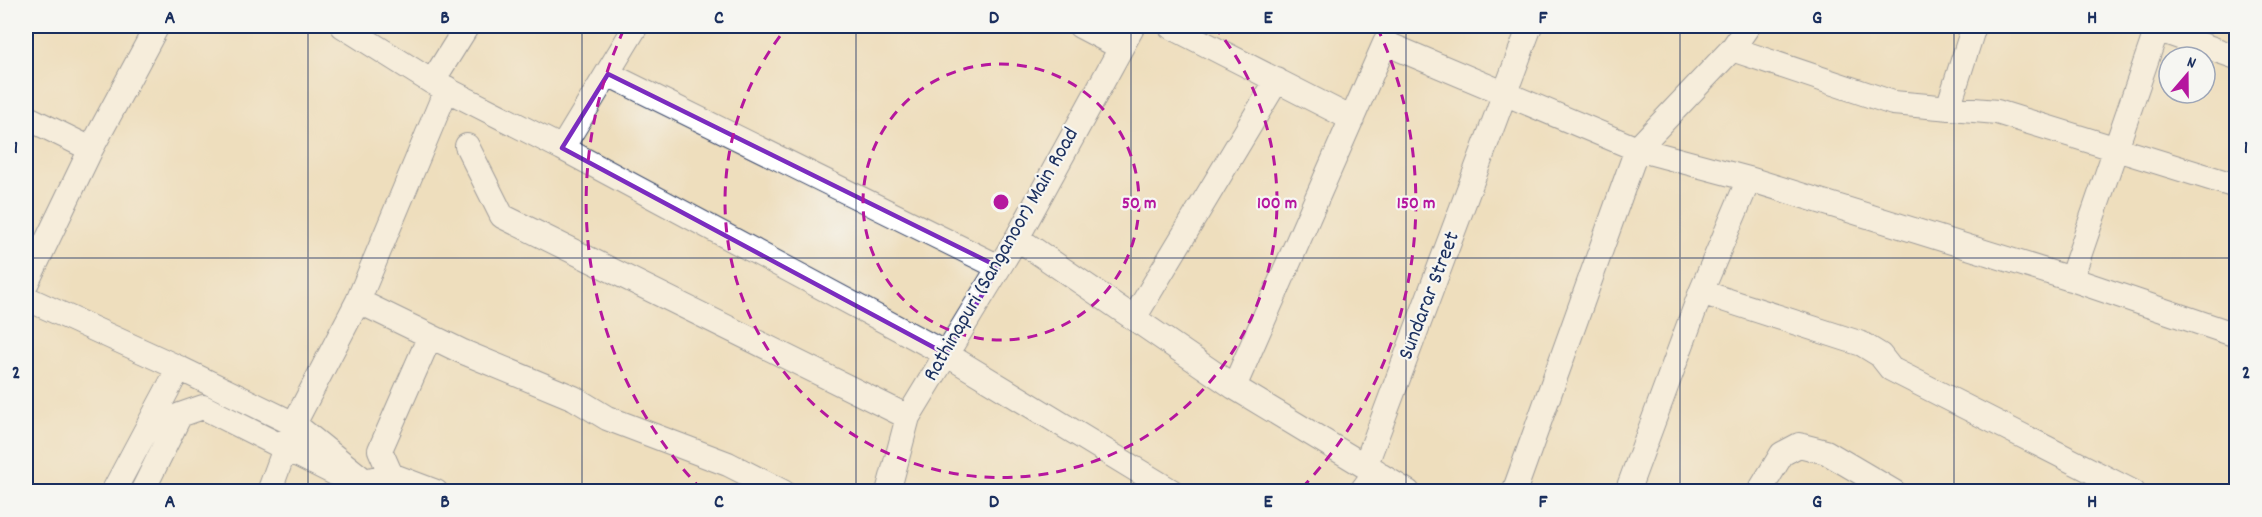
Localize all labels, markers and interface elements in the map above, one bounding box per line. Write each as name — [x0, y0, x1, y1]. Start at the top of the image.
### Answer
text: A — [165, 5, 176, 33]
text: B — [440, 5, 450, 33]
text: C — [714, 5, 724, 33]
text: D — [989, 5, 1000, 33]
text: E — [1263, 5, 1273, 33]
text: F — [1539, 5, 1549, 33]
text: G — [1812, 5, 1822, 33]
text: H — [2087, 5, 2097, 33]
north arrow — [2157, 45, 2217, 105]
text: N — [2184, 51, 2199, 75]
street label: Rathinapuri (Sanganoor) Main Road — [917, 122, 1087, 388]
text: 1 — [14, 135, 18, 163]
text: 1 — [2244, 135, 2248, 163]
centre of rings — [991, 192, 1011, 212]
text: 50 m — [1122, 192, 1156, 217]
text: 100 m — [1257, 192, 1297, 217]
text: 150 m — [1397, 192, 1435, 217]
street label: Sundarar Street — [1391, 227, 1469, 365]
text: 2 — [12, 360, 20, 388]
text: 2 — [2242, 360, 2250, 388]
text: A — [165, 489, 176, 517]
text: B — [440, 489, 450, 517]
text: C — [714, 489, 724, 517]
text: D — [989, 489, 1000, 517]
text: E — [1263, 489, 1273, 517]
text: F — [1539, 489, 1549, 517]
text: G — [1812, 489, 1822, 517]
text: H — [2087, 489, 2097, 517]

